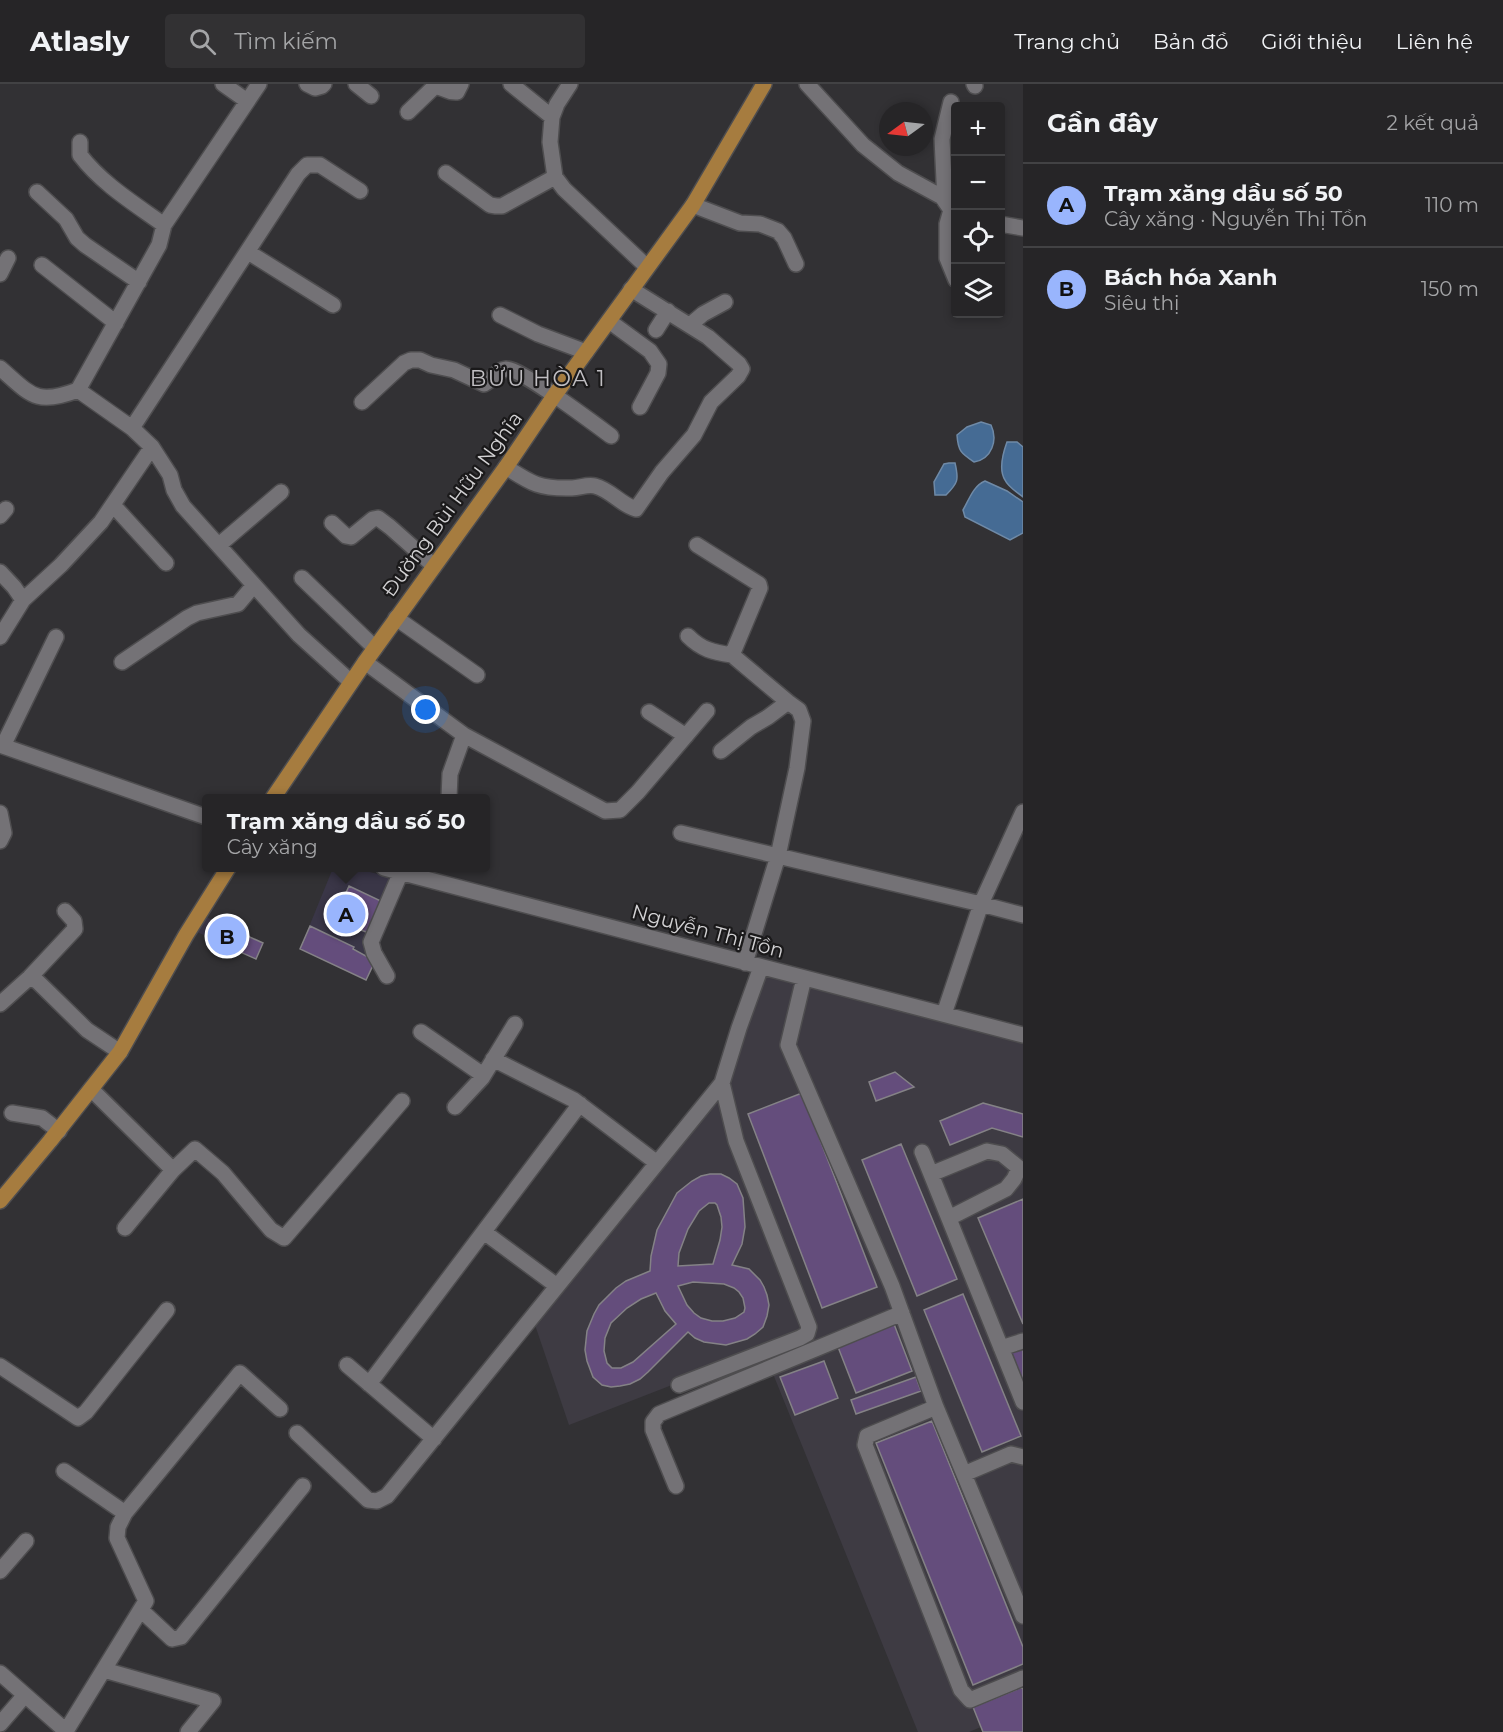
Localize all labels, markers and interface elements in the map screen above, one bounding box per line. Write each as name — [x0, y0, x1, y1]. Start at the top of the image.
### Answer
search box — [165, 14, 585, 68]
text: Atlasly — [30, 24, 129, 58]
icon: search — [186, 25, 219, 58]
text: Tìm kiếm — [234, 28, 338, 55]
text: Trang chủ — [1014, 29, 1120, 54]
text: Bản đồ — [1153, 29, 1228, 54]
text: Giới thiệu — [1261, 29, 1363, 54]
text: Liên hệ — [1396, 29, 1473, 54]
north arrow — [879, 102, 933, 156]
map controls — [951, 102, 1005, 318]
button: + — [951, 102, 1005, 156]
text: Gần đây — [1047, 107, 1158, 139]
text: 2 kết quả — [1387, 111, 1479, 135]
button: − — [951, 156, 1005, 210]
text: Trạm xăng dầu số 50 — [1104, 180, 1343, 207]
text: A — [1059, 193, 1074, 217]
text: 110 m — [1425, 193, 1479, 217]
text: Cây xăng · Nguyễn Thị Tồn — [1104, 207, 1367, 231]
button: locate — [951, 210, 1005, 264]
button: layers — [951, 264, 1005, 318]
text: Bách hóa Xanh — [1104, 264, 1277, 291]
text: B — [1059, 277, 1074, 301]
text: 150 m — [1421, 277, 1479, 301]
text: Siêu thị — [1104, 291, 1179, 315]
district label: BỬU HÒA 1 — [470, 365, 606, 392]
street label: Đường Bùi Hữu Nghĩa — [377, 407, 527, 601]
your location — [411, 695, 440, 724]
popup — [202, 794, 490, 872]
text: Trạm xăng dầu số 50 — [227, 808, 465, 835]
text: Cây xăng — [227, 835, 318, 859]
pin: A — [326, 892, 366, 936]
street label: Nguyễn Thị Tồn — [629, 899, 787, 963]
pin: B — [208, 914, 246, 958]

